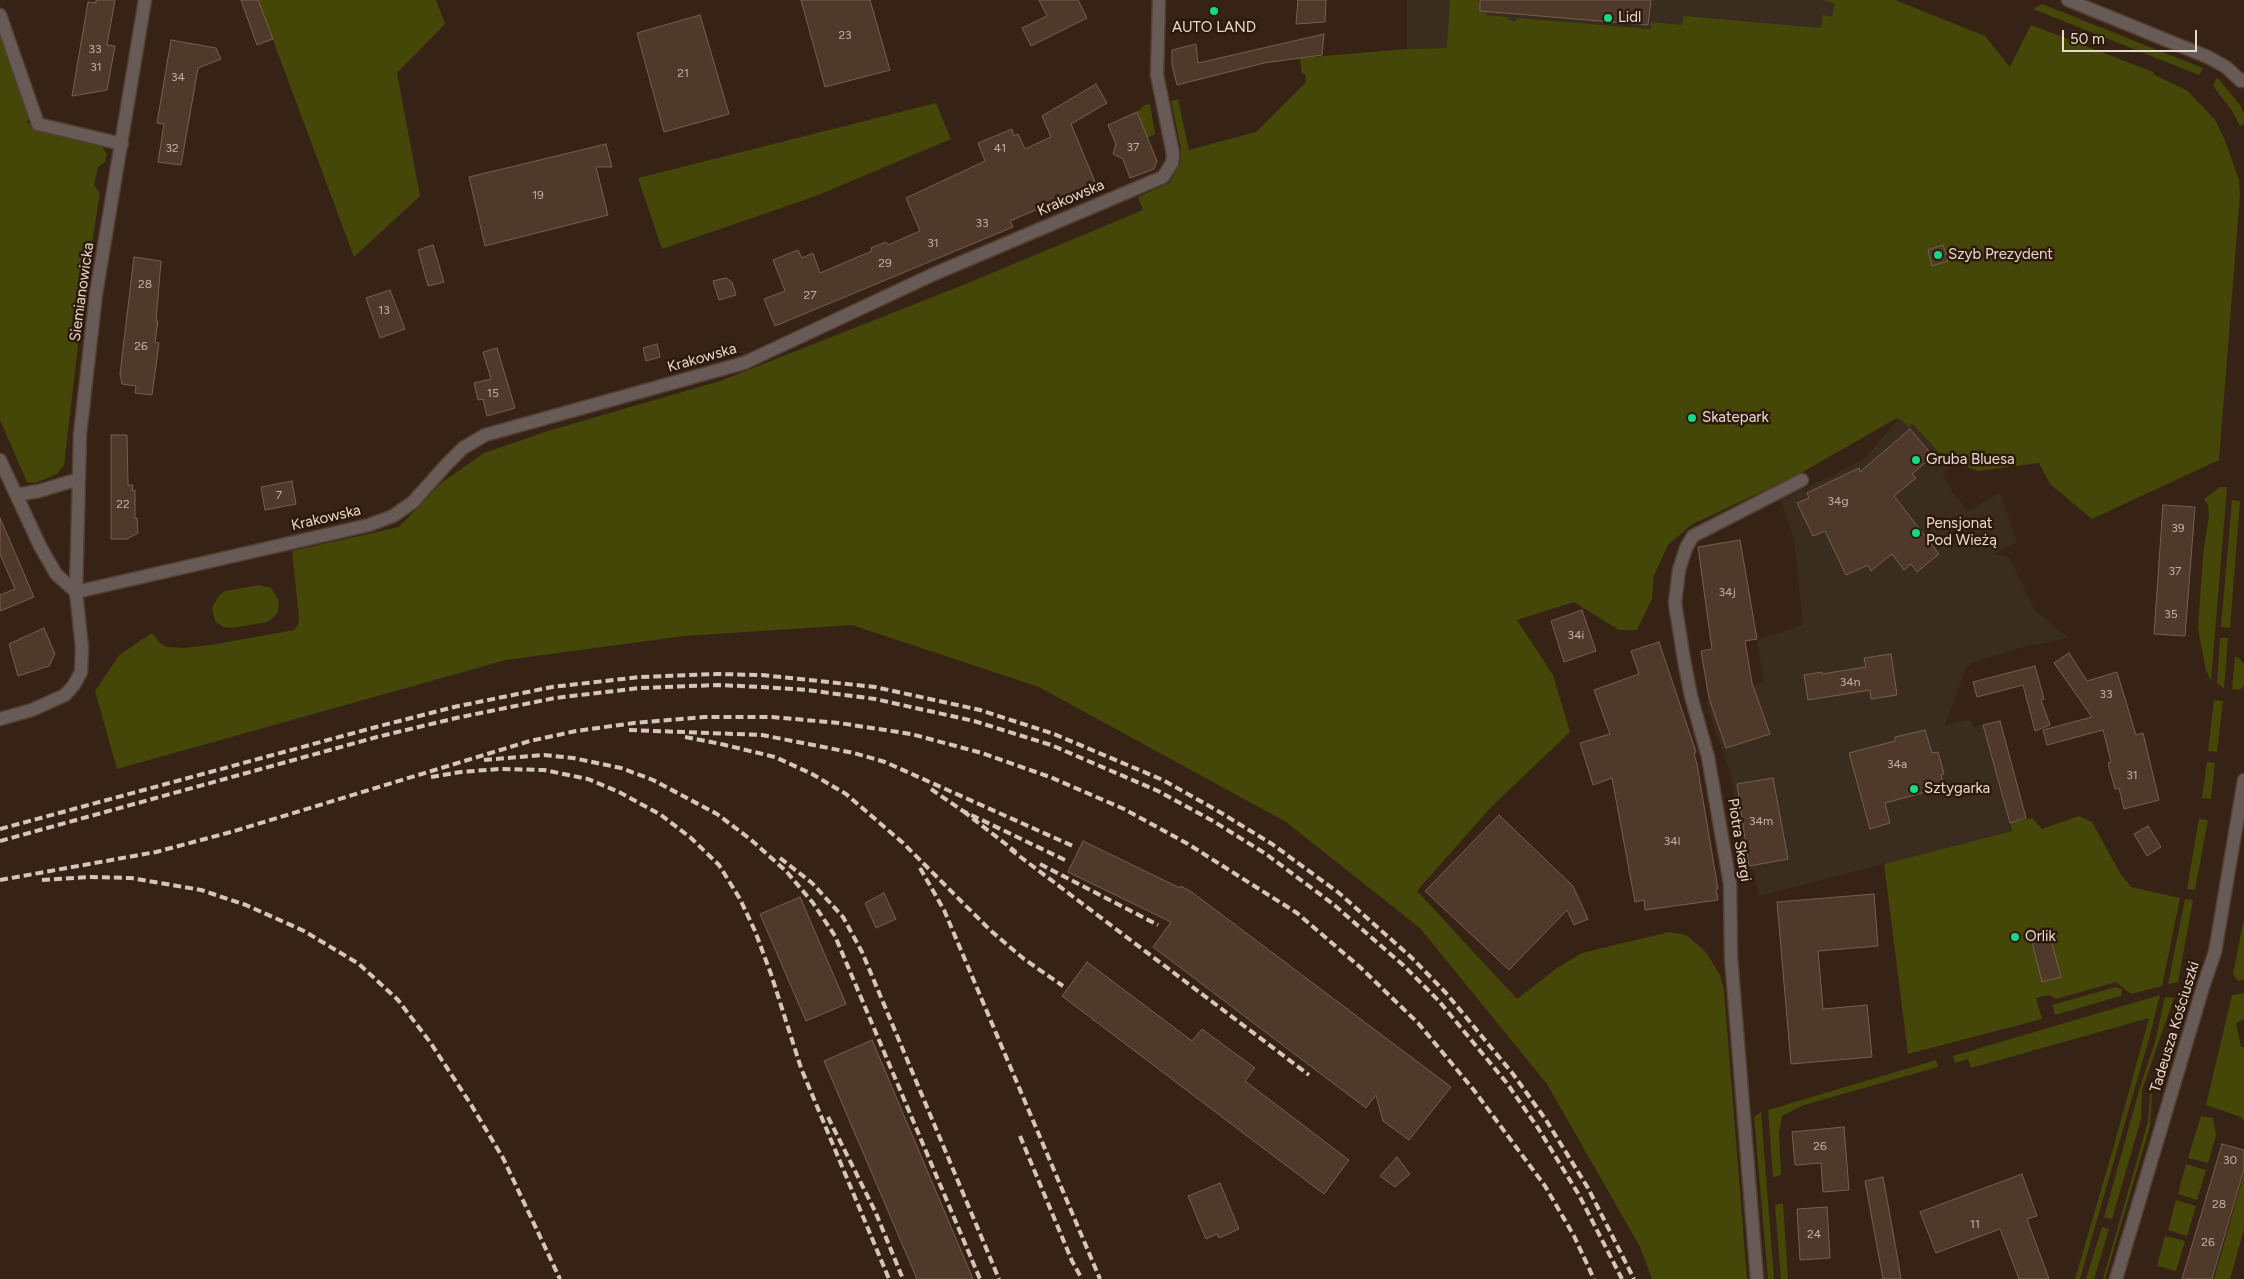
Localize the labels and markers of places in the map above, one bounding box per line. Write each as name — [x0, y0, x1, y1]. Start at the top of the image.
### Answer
marker: AUTO LAND — [1208, 5, 1220, 17]
place label: Lidl — [1618, 9, 1641, 27]
marker: Lidl — [1602, 12, 1614, 24]
place label: AUTO LAND — [1172, 19, 1256, 37]
place label: Szyb Prezydent — [1948, 246, 2053, 264]
marker: Szyb Prezydent — [1932, 249, 1944, 261]
place label: Skatepark — [1702, 409, 1769, 427]
marker: Skatepark — [1686, 412, 1698, 424]
place label: Gruba Bluesa — [1926, 451, 2015, 469]
marker: Gruba Bluesa — [1910, 454, 1922, 466]
place label: Pensjonat Pod Wieżą — [1926, 515, 1997, 550]
marker: Pensjonat Pod Wieżą — [1910, 527, 1922, 539]
place label: Sztygarka — [1924, 780, 1990, 798]
marker: Sztygarka — [1908, 783, 1920, 795]
place label: Orlik — [2025, 928, 2056, 946]
marker: Orlik — [2009, 931, 2021, 943]

